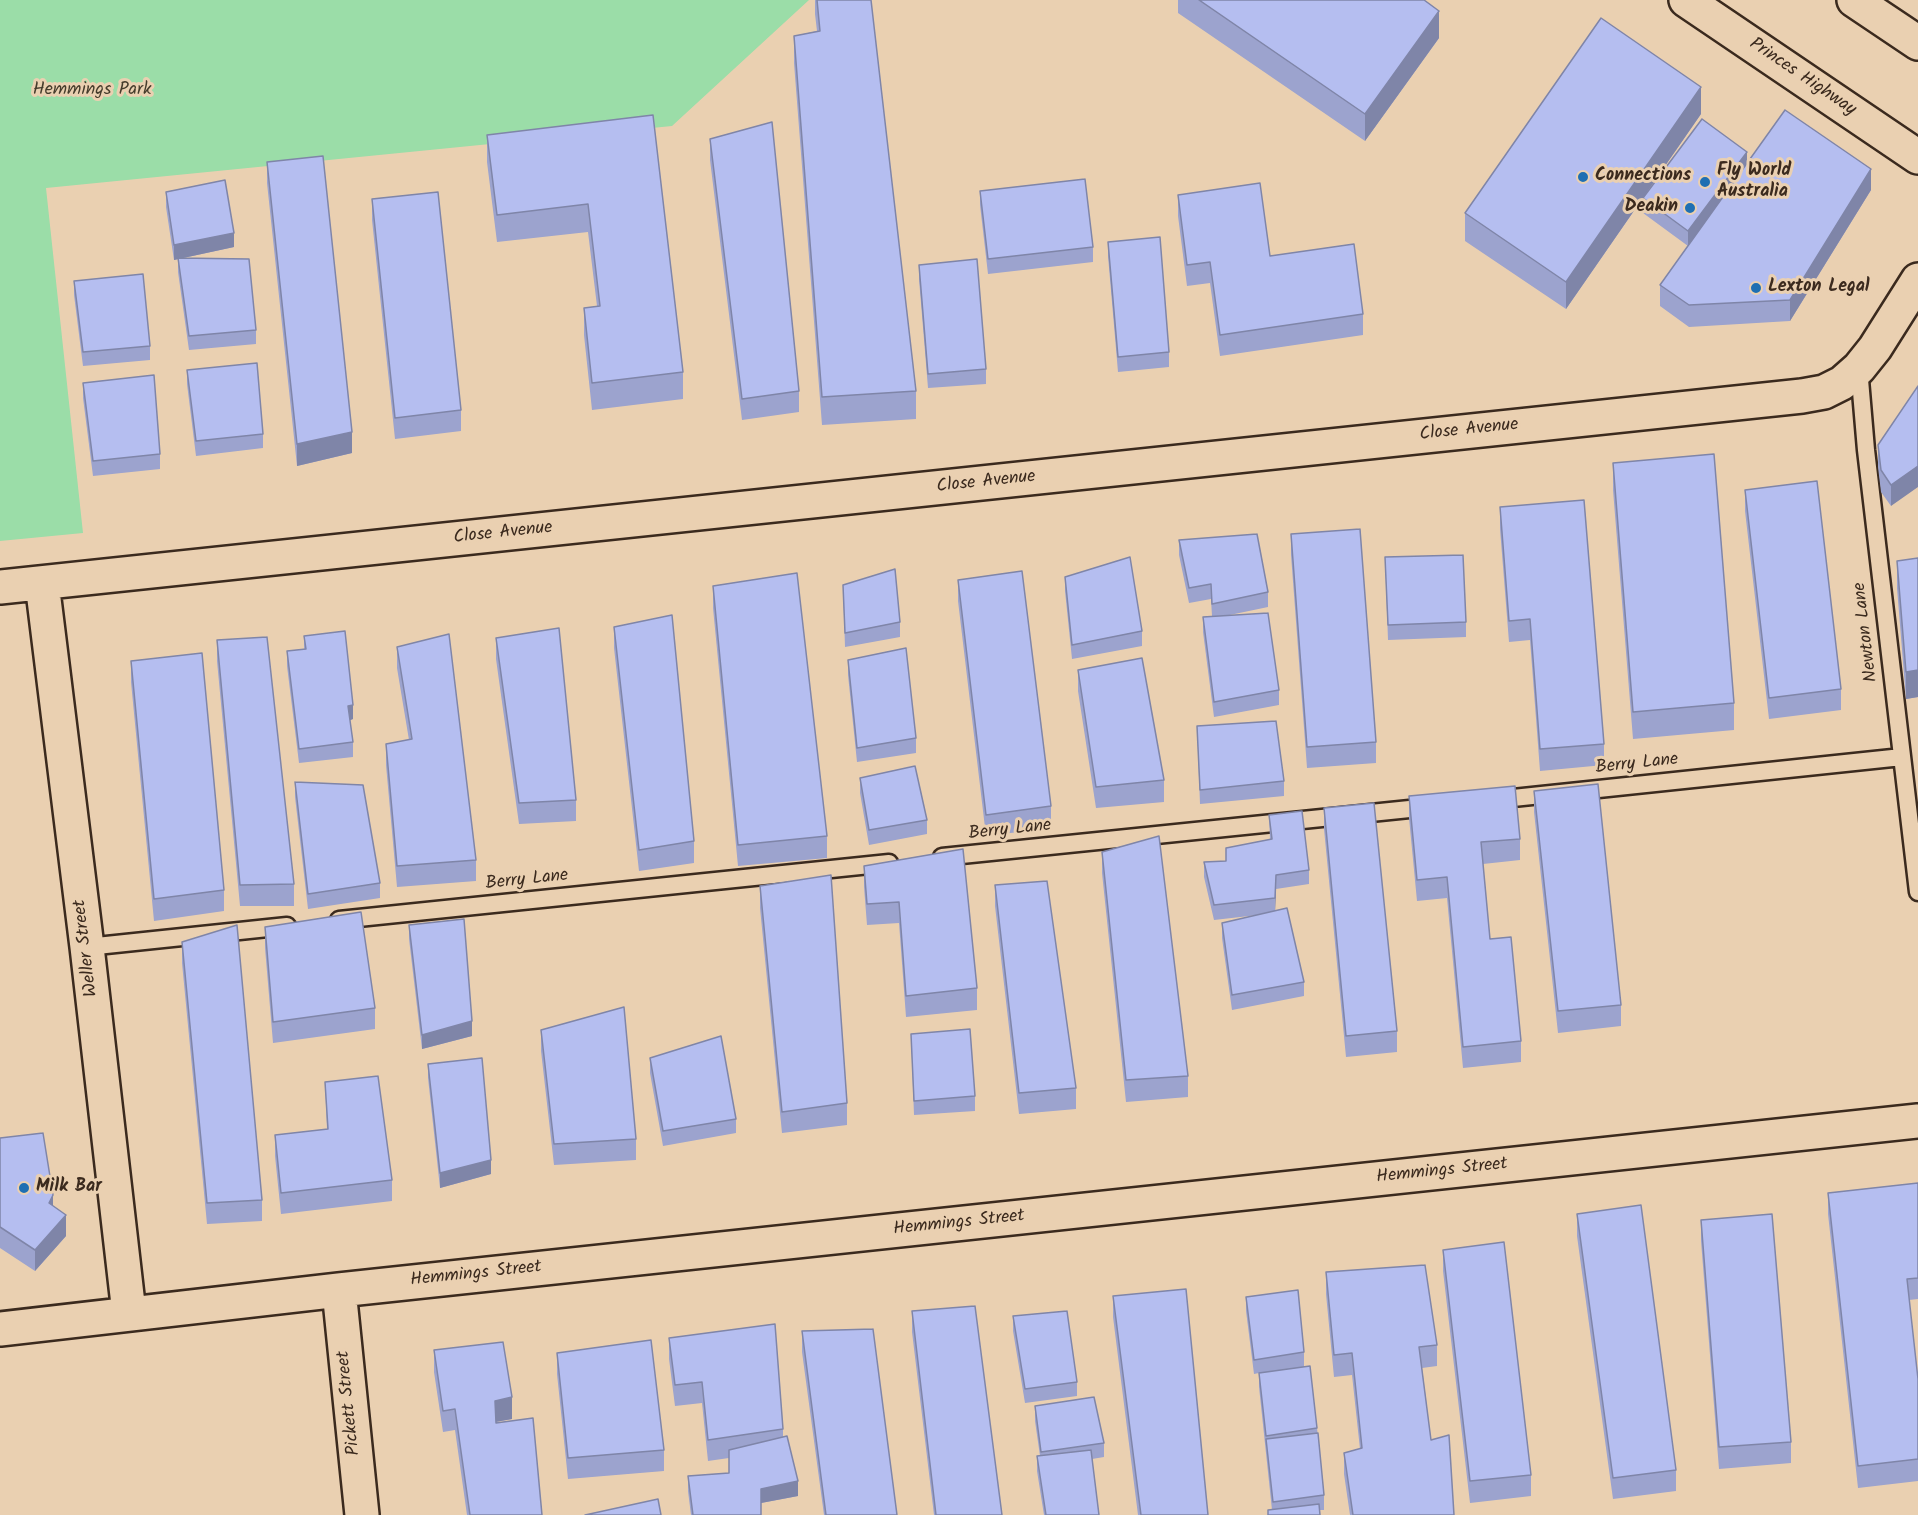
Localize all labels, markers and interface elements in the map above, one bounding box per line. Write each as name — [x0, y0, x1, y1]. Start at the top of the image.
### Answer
street label: Princes Highway — [1744, 34, 1860, 122]
park label: Hemmings Park — [33, 80, 151, 102]
place label: Fly World Australia — [1717, 161, 1791, 204]
place label: Connections — [1595, 166, 1691, 188]
marker: Connections — [1576, 170, 1590, 184]
marker: Fly World Australia — [1698, 175, 1712, 189]
place label: Deakin — [1625, 197, 1678, 219]
marker: Deakin — [1683, 201, 1697, 215]
place label: Lexton Legal — [1768, 277, 1870, 299]
marker: Lexton Legal — [1749, 281, 1763, 295]
street label: Close Avenue — [1418, 415, 1520, 447]
street label: Close Avenue — [935, 467, 1037, 499]
street label: Close Avenue — [452, 518, 554, 550]
street label: Newton Lane — [1850, 581, 1884, 683]
street label: Berry Lane — [1595, 750, 1679, 780]
street label: Berry Lane — [968, 816, 1052, 846]
street label: Berry Lane — [485, 866, 569, 896]
street label: Weller Street — [70, 898, 104, 998]
street label: Hemmings Street — [1375, 1154, 1509, 1190]
place label: Milk Bar — [36, 1177, 102, 1199]
marker: Milk Bar — [17, 1181, 31, 1195]
street label: Hemmings Street — [892, 1206, 1026, 1242]
street label: Hemmings Street — [409, 1257, 543, 1293]
street label: Pickett Street — [334, 1349, 366, 1457]

